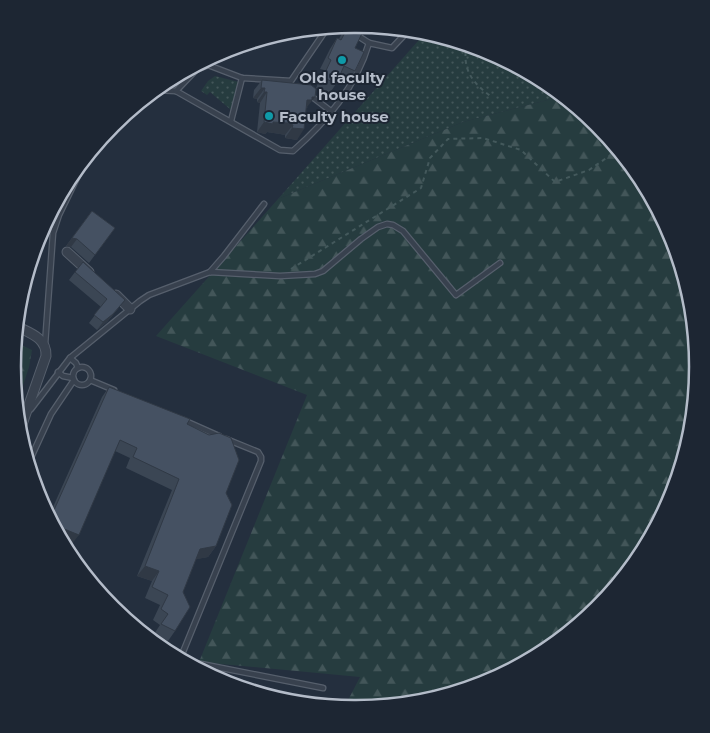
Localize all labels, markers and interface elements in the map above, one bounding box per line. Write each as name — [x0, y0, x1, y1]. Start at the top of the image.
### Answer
marker: Old faculty house — [336, 54, 348, 66]
place label: Old faculty house — [299, 68, 386, 104]
place label: Faculty house — [279, 107, 389, 126]
marker: Faculty house — [263, 110, 275, 122]

